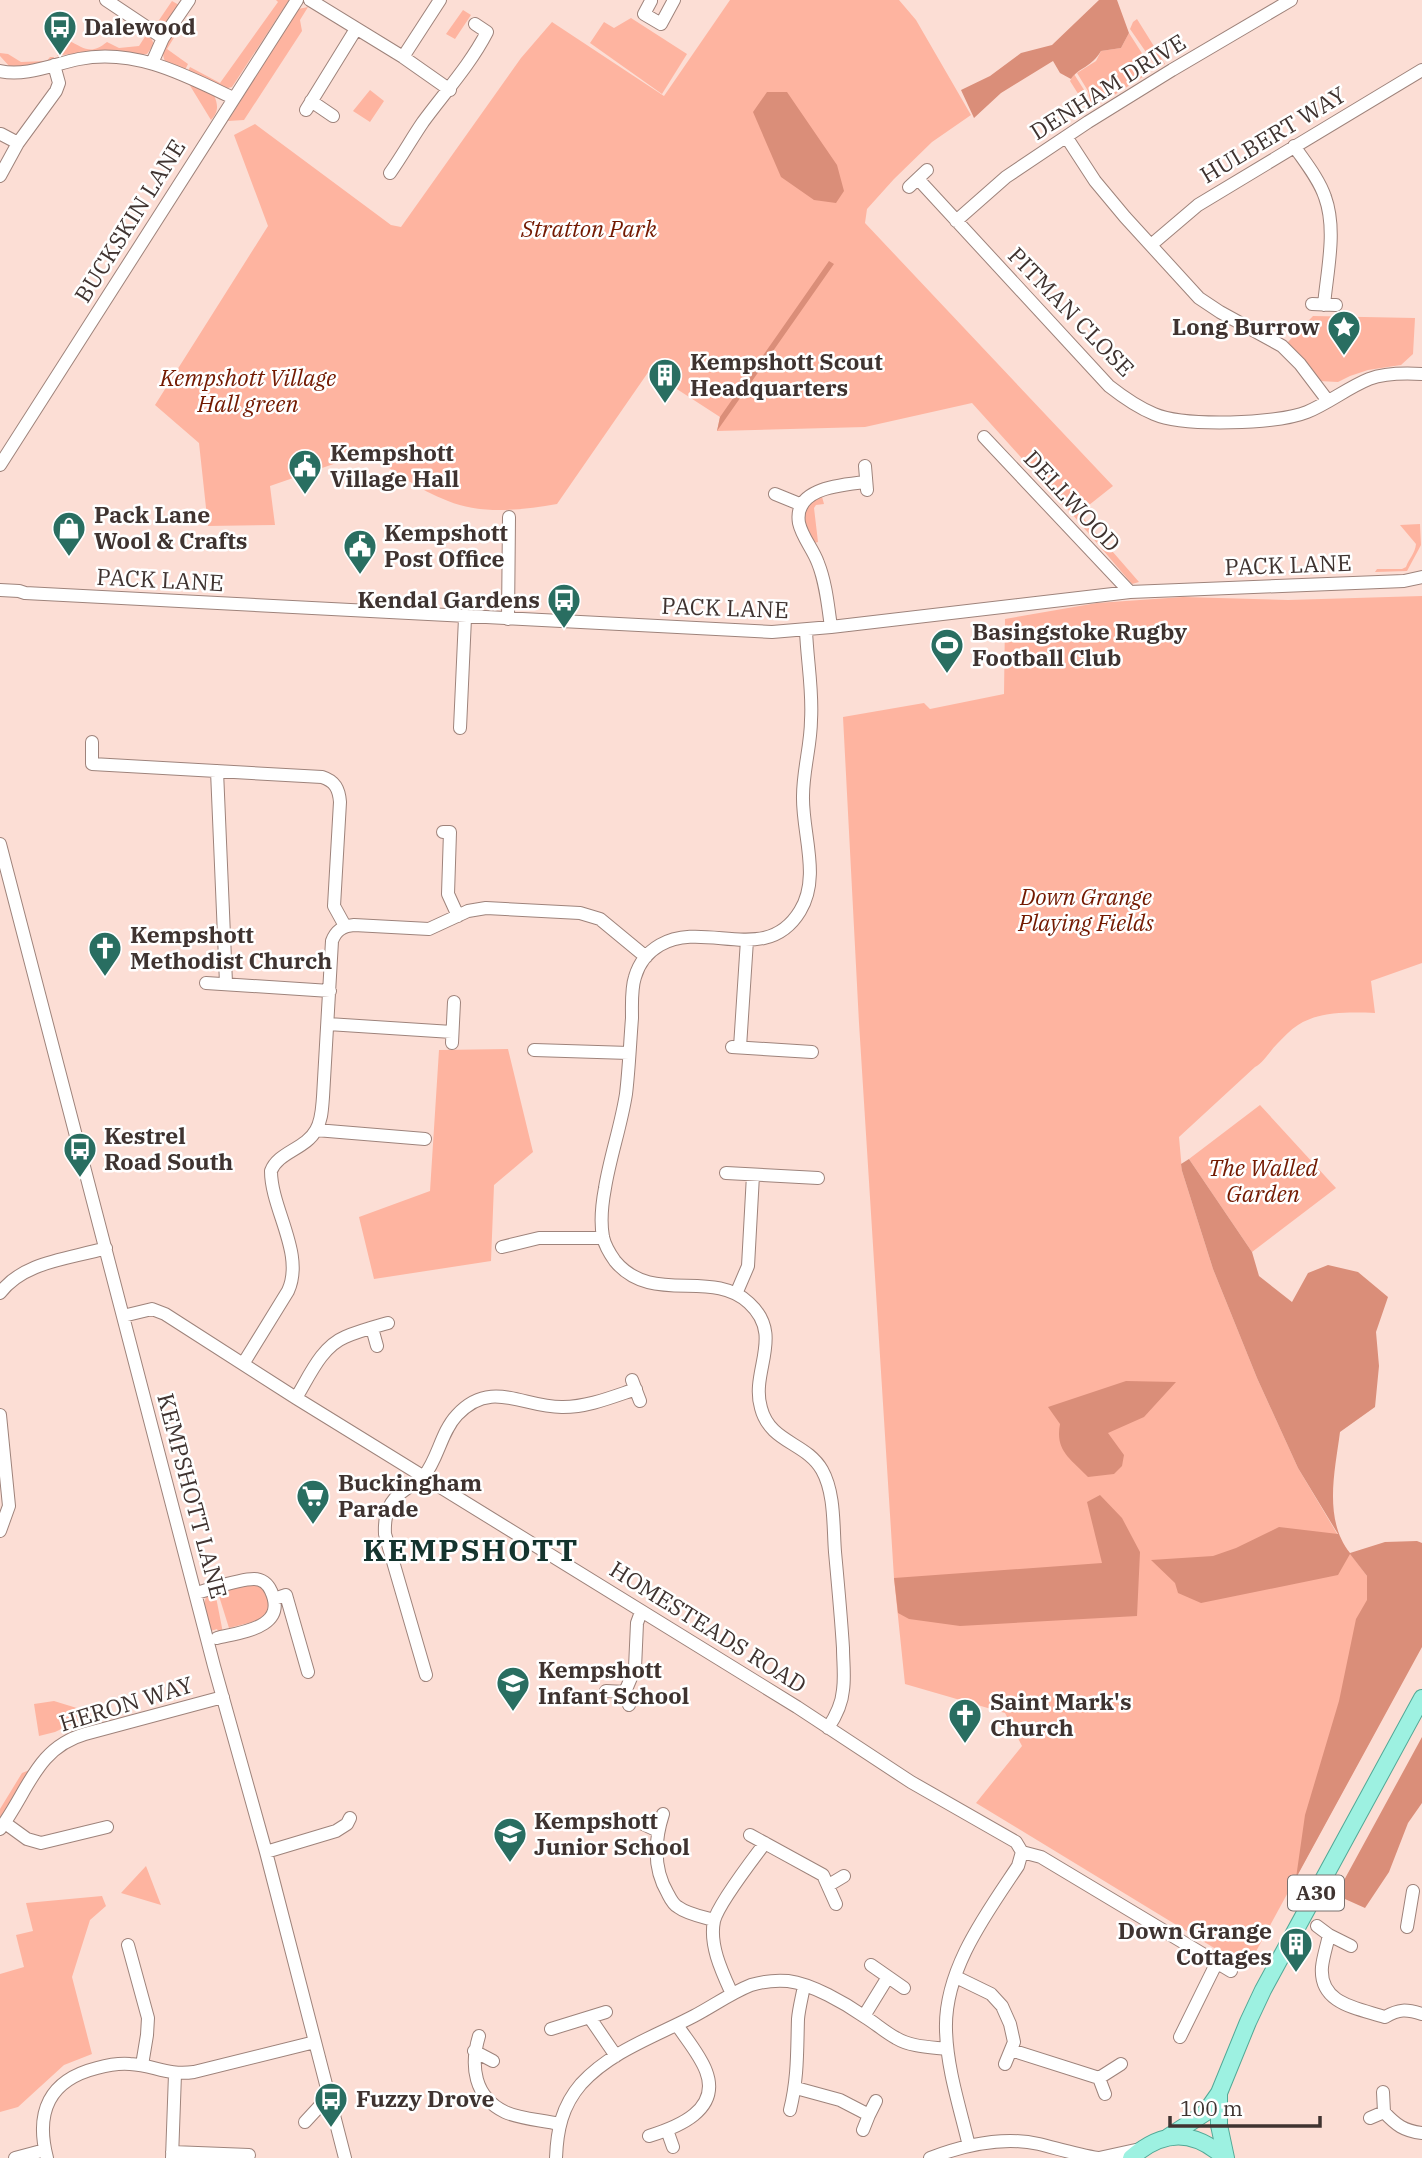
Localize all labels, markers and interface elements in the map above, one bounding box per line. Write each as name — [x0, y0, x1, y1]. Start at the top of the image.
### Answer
bus stop icon: Dalewood — [41, 8, 79, 57]
place label: Dalewood — [84, 11, 196, 41]
street label: DENHAM DRIVE — [1024, 26, 1191, 146]
street label: HULBERT WAY — [1194, 79, 1351, 189]
street label: BUCKSKIN LANE — [67, 133, 191, 308]
park label: Stratton Park — [520, 213, 658, 243]
street label: PITMAN CLOSE — [1002, 240, 1141, 383]
place icon: Long Burrow — [1325, 308, 1363, 357]
place label: Long Burrow — [1172, 311, 1320, 341]
place label: Kempshott Scout Headquarters — [690, 346, 883, 402]
building icon: Kempshott Scout Headquarters — [646, 356, 684, 405]
park label: Kempshott Village Hall green — [159, 362, 336, 418]
place label: Kempshott Village Hall — [330, 437, 459, 493]
street label: DELLWOOD — [1018, 443, 1128, 558]
public building icon: Kempshott Village Hall — [286, 447, 324, 496]
place label: Pack Lane Wool & Crafts — [94, 499, 247, 555]
shop icon: Pack Lane Wool & Crafts — [50, 509, 88, 558]
place label: Kempshott Post Office — [384, 517, 508, 573]
public building icon: Kempshott Post Office — [341, 527, 379, 576]
street label: PACK LANE — [1224, 547, 1352, 581]
street label: PACK LANE — [96, 561, 224, 597]
bus stop icon: Kendal Gardens — [545, 581, 583, 630]
place label: Kendal Gardens — [357, 584, 540, 614]
street label: PACK LANE — [661, 590, 789, 624]
place label: Basingstoke Rugby Football Club — [972, 616, 1187, 672]
sports icon: Basingstoke Rugby Football Club — [928, 626, 966, 675]
park label: Down Grange Playing Fields — [1017, 881, 1154, 937]
place label: Kempshott Methodist Church — [130, 919, 332, 975]
church icon: Kempshott Methodist Church — [86, 929, 124, 978]
place label: Kestrel Road South — [104, 1120, 233, 1176]
bus stop icon: Kestrel Road South — [61, 1130, 99, 1179]
park label: The Walled Garden — [1208, 1152, 1318, 1208]
street label: KEMPSHOTT LANE — [151, 1390, 235, 1602]
place label: Buckingham Parade — [338, 1467, 482, 1523]
supermarket icon: Buckingham Parade — [294, 1477, 332, 1526]
district label: KEMPSHOTT — [363, 1530, 579, 1569]
street label: HOMESTEADS ROAD — [605, 1553, 812, 1699]
place label: Kempshott Infant School — [538, 1654, 689, 1710]
school or university icon: Kempshott Infant School — [494, 1664, 532, 1713]
street label: HERON WAY — [55, 1668, 197, 1738]
place label: Saint Mark's Church — [990, 1686, 1132, 1742]
church icon: Saint Mark's Church — [946, 1696, 984, 1745]
place label: Kempshott Junior School — [534, 1805, 690, 1861]
school or university icon: Kempshott Junior School — [491, 1815, 529, 1864]
road number: A30 — [1288, 1876, 1344, 1910]
place label: Down Grange Cottages — [1118, 1915, 1272, 1971]
building icon: Down Grange Cottages — [1277, 1925, 1315, 1974]
bus stop icon: Fuzzy Drove — [312, 2080, 350, 2129]
place label: Fuzzy Drove — [356, 2083, 495, 2113]
scale bar — [1170, 2084, 1320, 2128]
text: 100 m — [1180, 2094, 1243, 2122]

